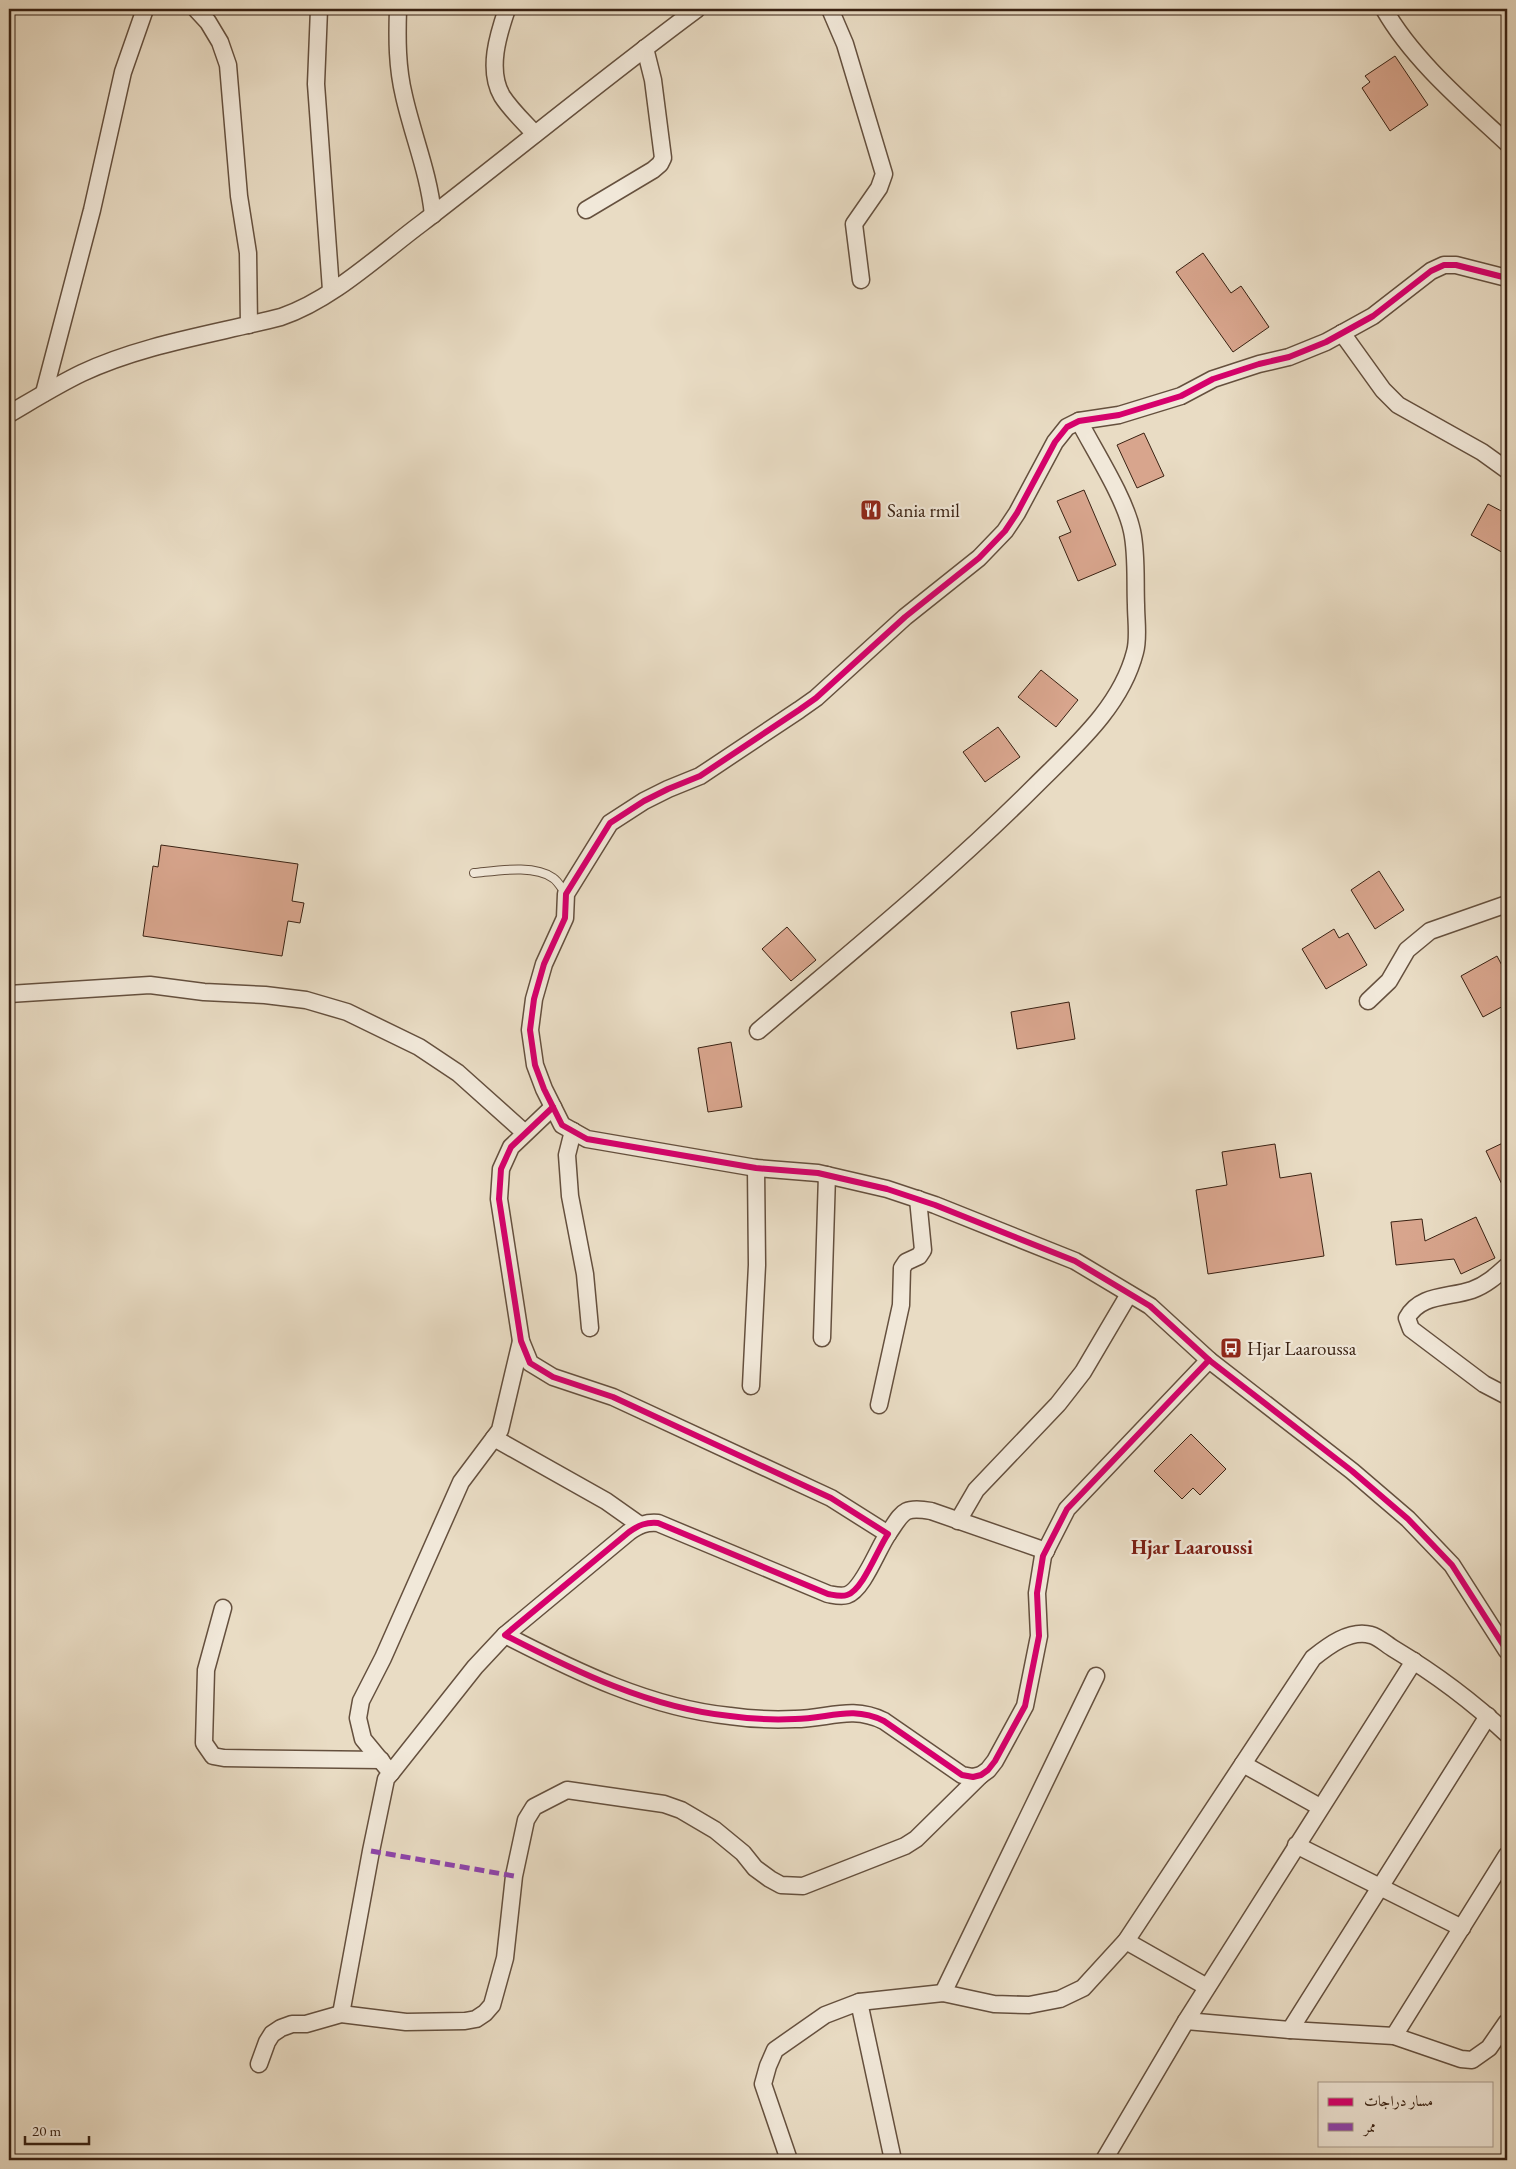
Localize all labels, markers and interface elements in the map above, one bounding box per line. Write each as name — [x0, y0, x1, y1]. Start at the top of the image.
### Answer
restaurant icon: Sania rmil — [859, 498, 883, 522]
place label: Sania rmil — [887, 498, 960, 523]
bus stop icon: Hjar Laaroussa — [1219, 1336, 1243, 1360]
place label: Hjar Laaroussa — [1247, 1336, 1357, 1361]
district label: Hjar Laaroussi — [1131, 1534, 1253, 1560]
legend — [1318, 2082, 1494, 2146]
text: مسار دراجات — [1364, 2091, 1433, 2110]
scale bar — [25, 2114, 89, 2146]
text: ممر — [1362, 2117, 1376, 2137]
text: 20 m — [32, 2121, 61, 2140]

